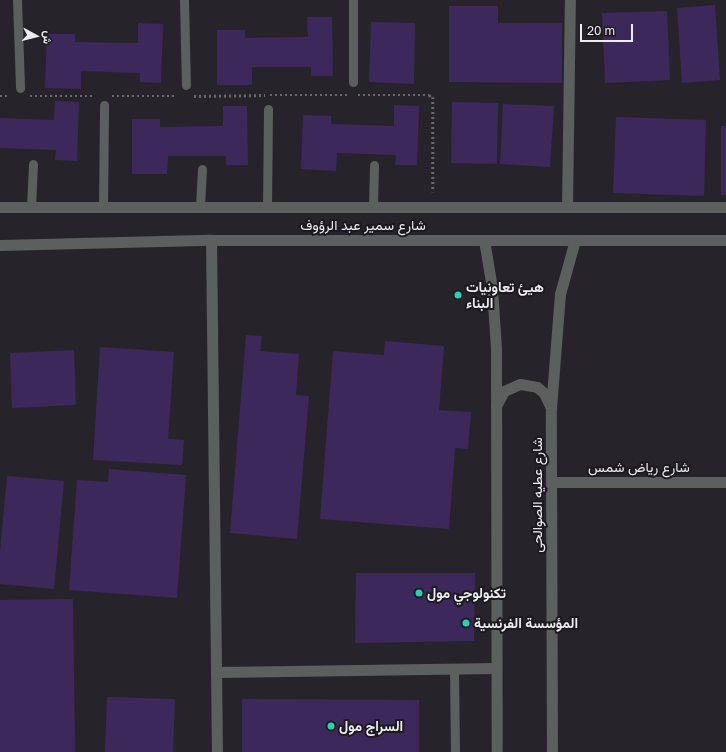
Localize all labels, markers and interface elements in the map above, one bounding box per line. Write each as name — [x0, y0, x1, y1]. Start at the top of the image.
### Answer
north arrow — [16, 16, 56, 56]
scale bar — [582, 16, 635, 42]
text: 20 m — [587, 23, 615, 38]
text: ش — [41, 30, 56, 45]
street label: شارع سمير عبد الرؤوف — [300, 217, 426, 233]
place label: هيئ تعاونيات البناء — [466, 279, 544, 312]
marker: هيئ تعاونيات البناء — [453, 290, 463, 300]
street label: شارع عطيه الصوالحى — [529, 437, 545, 553]
street label: شارع رياض شمس — [588, 459, 690, 475]
place label: تكنولوجي مول — [427, 585, 506, 601]
marker: تكنولوجي مول — [414, 588, 424, 598]
place label: المؤسسة الفرنسية — [474, 615, 578, 631]
marker: المؤسسة الفرنسية — [461, 618, 471, 628]
place label: السراج مول — [339, 718, 403, 734]
marker: السراج مول — [326, 721, 336, 731]

